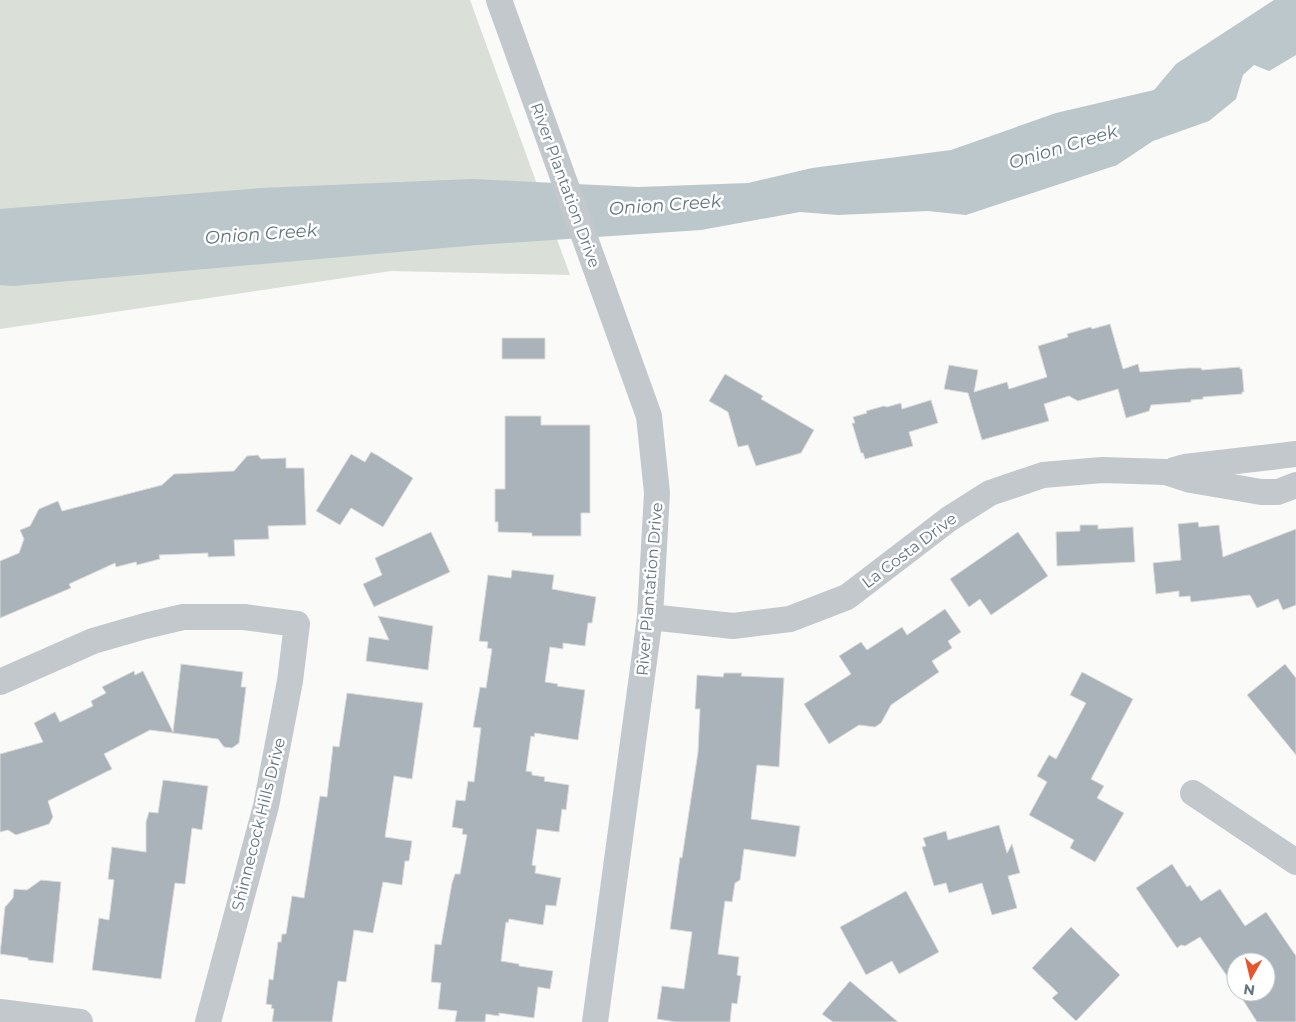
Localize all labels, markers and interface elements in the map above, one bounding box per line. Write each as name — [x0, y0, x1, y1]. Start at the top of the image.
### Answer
street label: River Plantation Drive — [527, 100, 604, 270]
water label: Onion Creek — [1006, 120, 1121, 174]
water label: Onion Creek — [608, 190, 723, 220]
water label: Onion Creek — [204, 219, 319, 249]
street label: River Plantation Drive — [632, 502, 667, 677]
street label: La Costa Drive — [858, 509, 960, 592]
street label: Shinnecock Hills Drive — [228, 736, 289, 913]
north arrow — [1226, 952, 1276, 1002]
text: N — [1242, 980, 1256, 1000]

